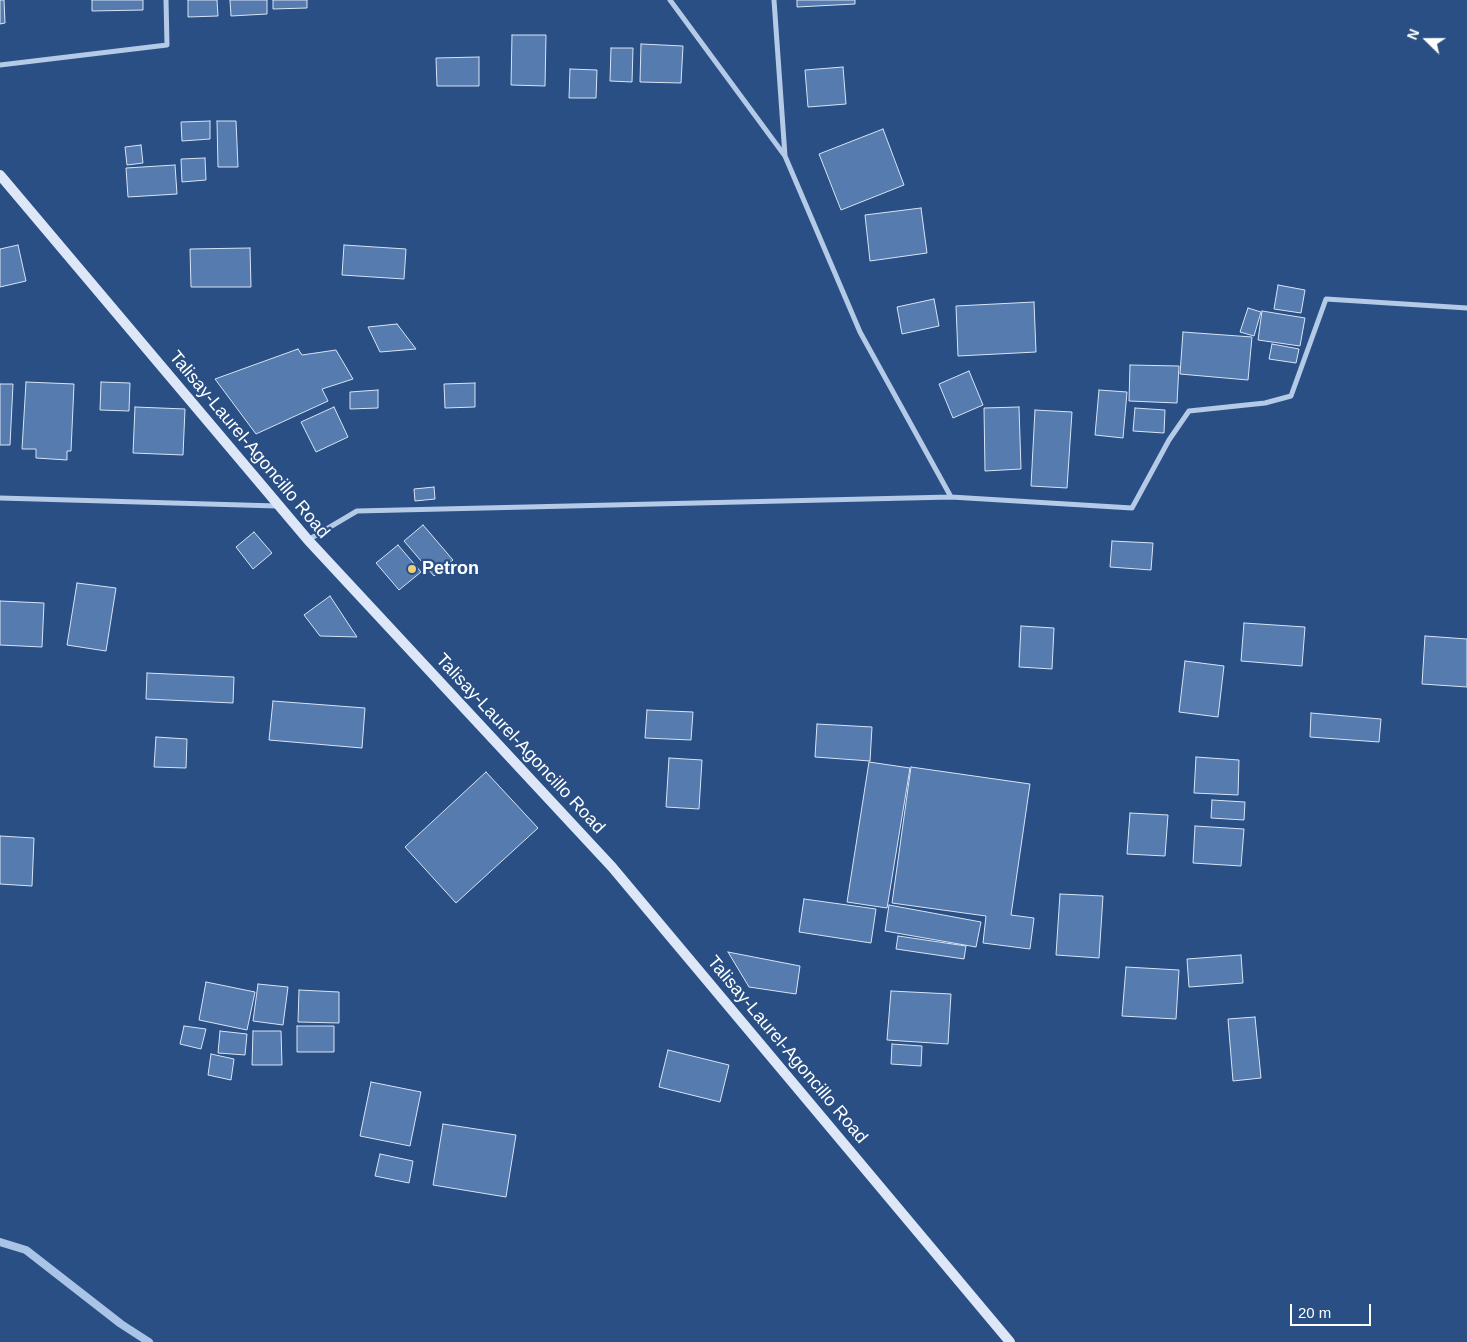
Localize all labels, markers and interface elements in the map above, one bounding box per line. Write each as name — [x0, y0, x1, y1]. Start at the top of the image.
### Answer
north arrow — [1402, 15, 1452, 65]
text: N — [1404, 27, 1422, 42]
street label: Talisay-Laurel-Agoncillo Road — [164, 347, 334, 543]
place label: Petron — [422, 558, 479, 580]
marker: Petron — [406, 563, 418, 575]
street label: Talisay-Laurel-Agoncillo Road — [431, 650, 609, 838]
street label: Talisay-Laurel-Agoncillo Road — [702, 952, 872, 1148]
scale bar — [1292, 1294, 1373, 1326]
text: 20 m — [1298, 1304, 1331, 1321]

